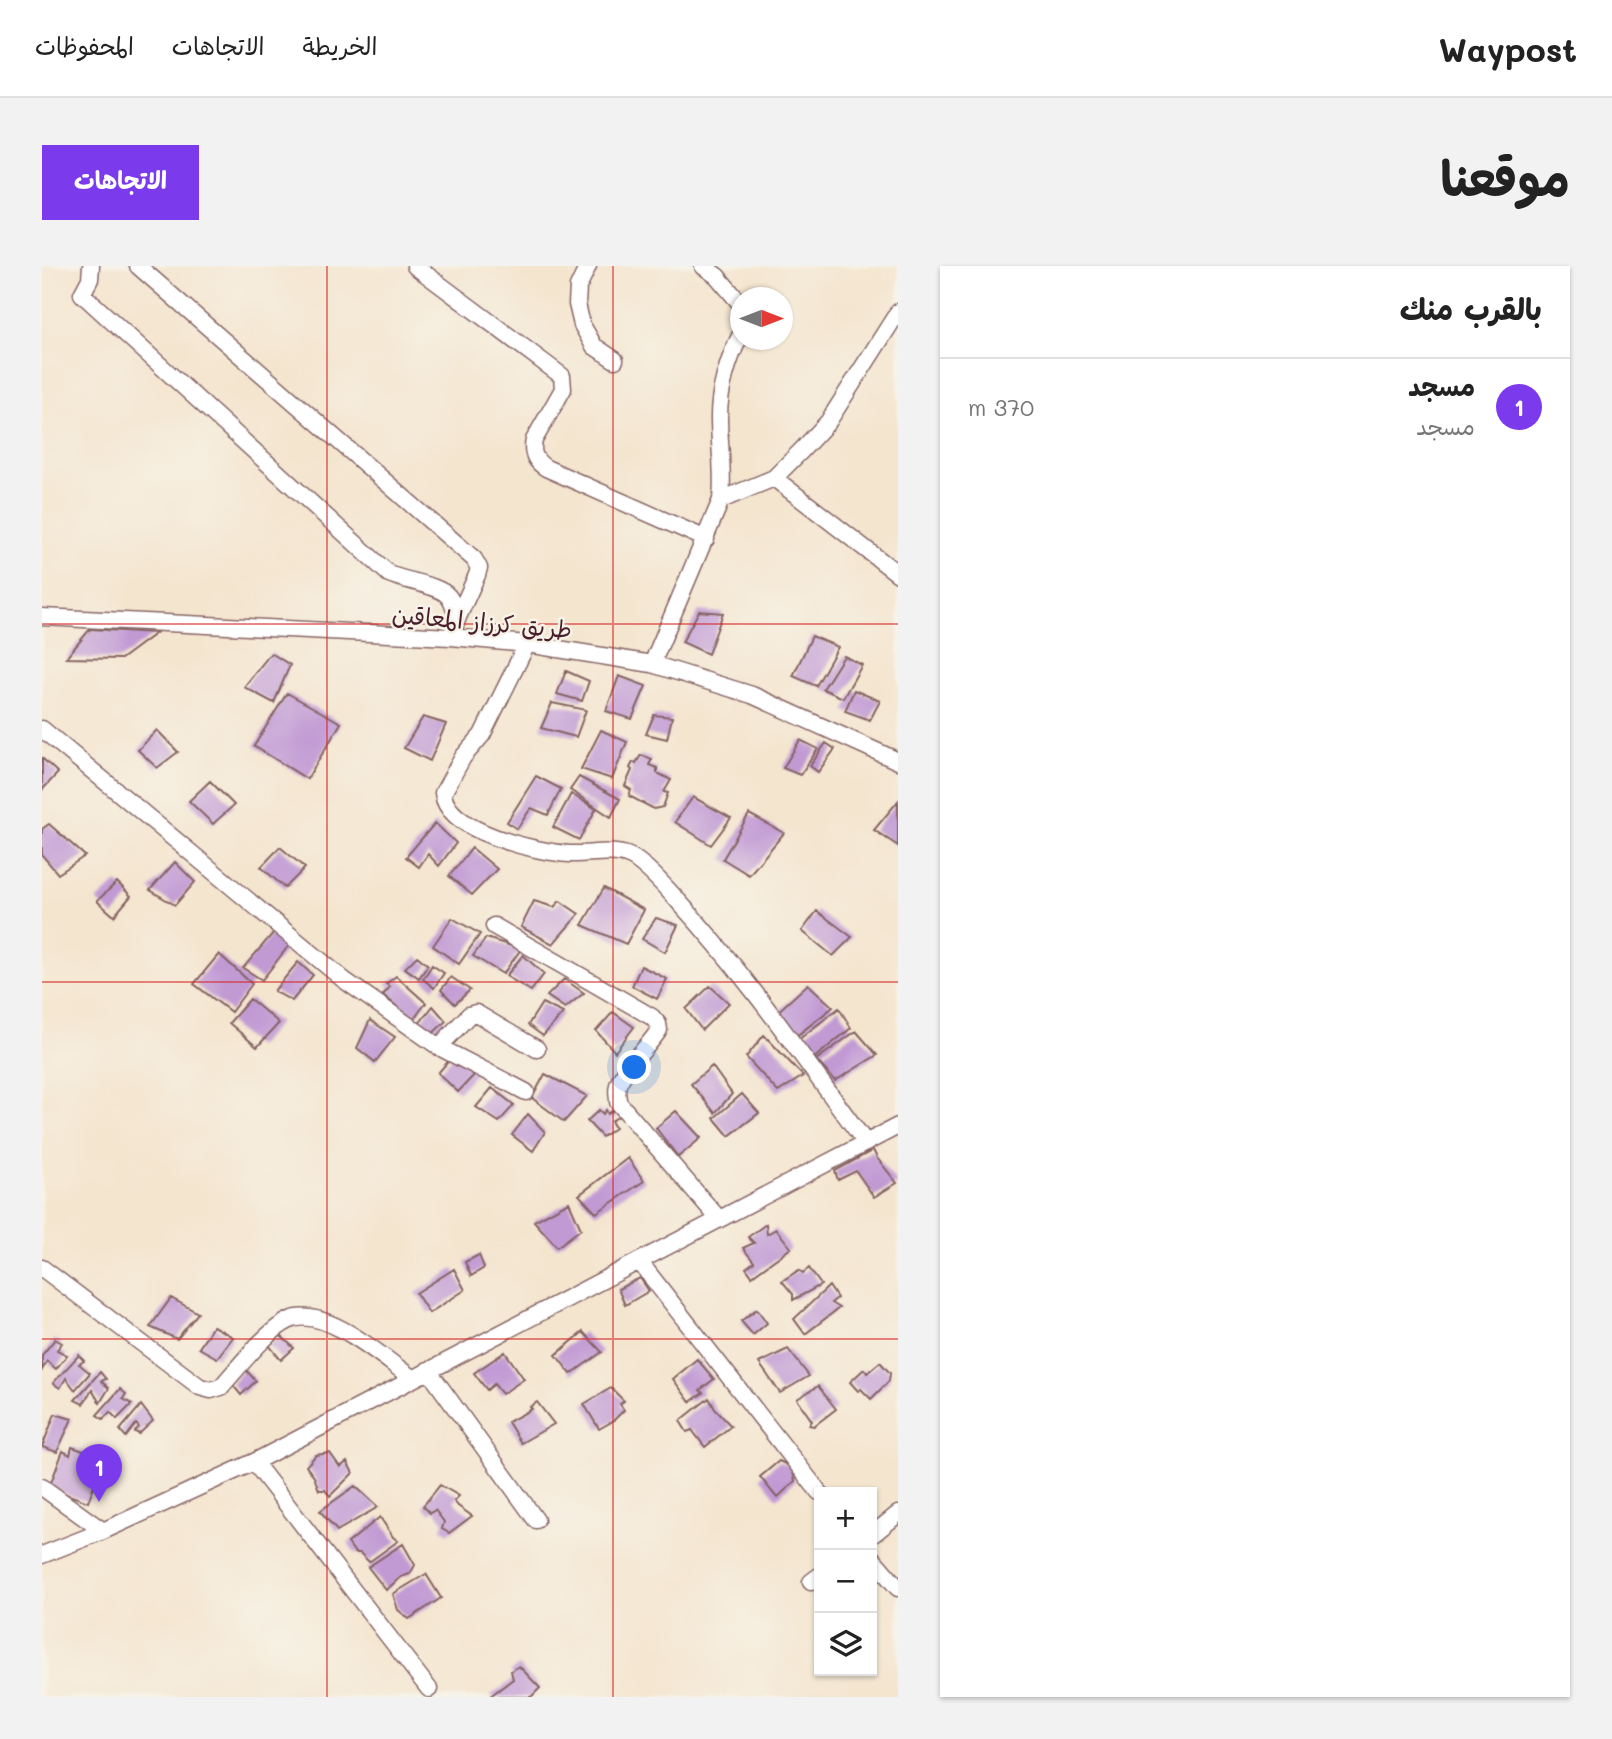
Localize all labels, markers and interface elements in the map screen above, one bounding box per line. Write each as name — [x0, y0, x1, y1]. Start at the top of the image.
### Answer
text: Waypost — [1439, 27, 1577, 70]
text: المحفوظات — [35, 30, 134, 61]
text: الاتجاهات — [172, 30, 265, 61]
text: الخريطة — [303, 30, 377, 61]
button: الاتجاهات — [42, 145, 199, 220]
text: موقعنا — [1440, 145, 1570, 208]
north arrow — [730, 287, 793, 350]
text: بالقرب منك — [1400, 288, 1542, 328]
text: مسجد — [1408, 369, 1475, 403]
text: 370 m — [968, 392, 1034, 422]
text: 1 — [1514, 392, 1524, 422]
text: مسجد — [1416, 411, 1475, 441]
street label: طريق كرزاز المعاقين — [391, 598, 573, 644]
your location — [617, 1050, 651, 1084]
pin: 1 — [76, 1444, 122, 1502]
map controls — [814, 1487, 877, 1676]
button: + — [814, 1487, 877, 1550]
button: − — [814, 1550, 877, 1613]
button: layers — [814, 1613, 877, 1676]

